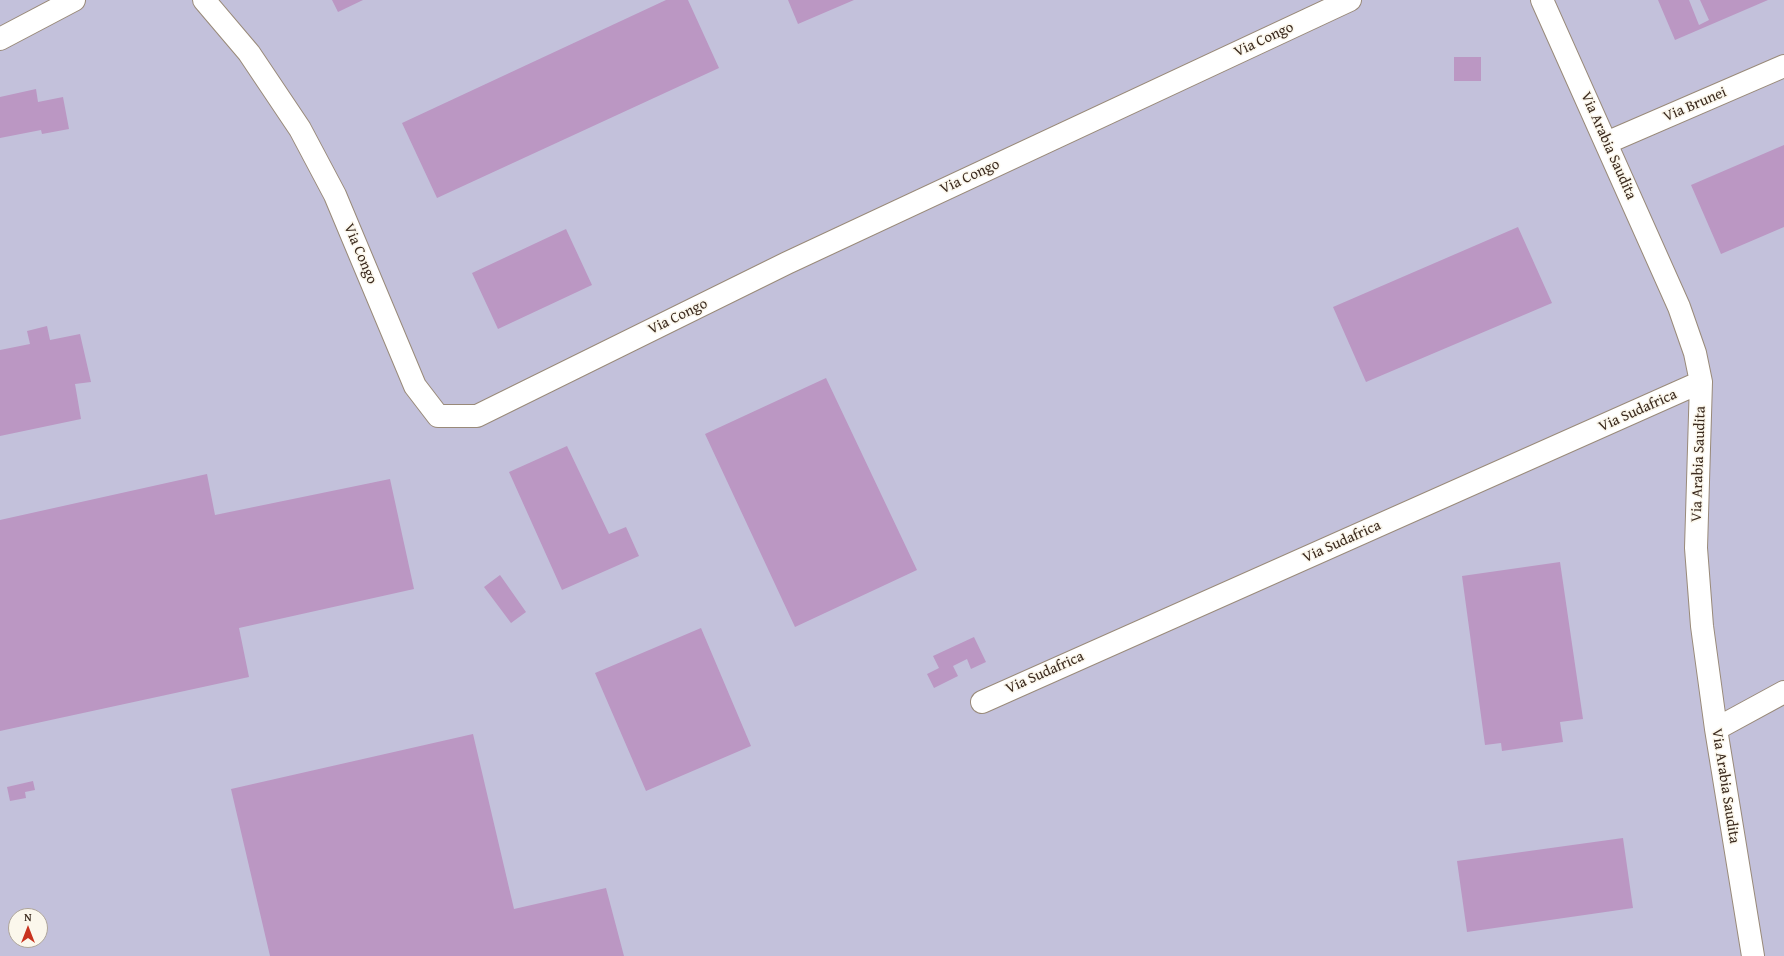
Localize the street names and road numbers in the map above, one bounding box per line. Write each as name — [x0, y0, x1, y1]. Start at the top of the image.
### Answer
street label: Via Congo — [1231, 18, 1297, 62]
street label: Via Brunei — [1661, 84, 1729, 126]
street label: Via Arabia Saudita — [1576, 89, 1640, 203]
street label: Via Congo — [937, 155, 1003, 199]
street label: Via Congo — [339, 221, 381, 287]
street label: Via Congo — [645, 295, 711, 339]
street label: Via Sudafrica — [1596, 386, 1680, 436]
street label: Via Arabia Saudita — [1688, 406, 1710, 522]
street label: Via Sudafrica — [1300, 517, 1384, 567]
street label: Via Sudafrica — [1003, 648, 1087, 698]
street label: Via Arabia Saudita — [1707, 727, 1743, 845]

